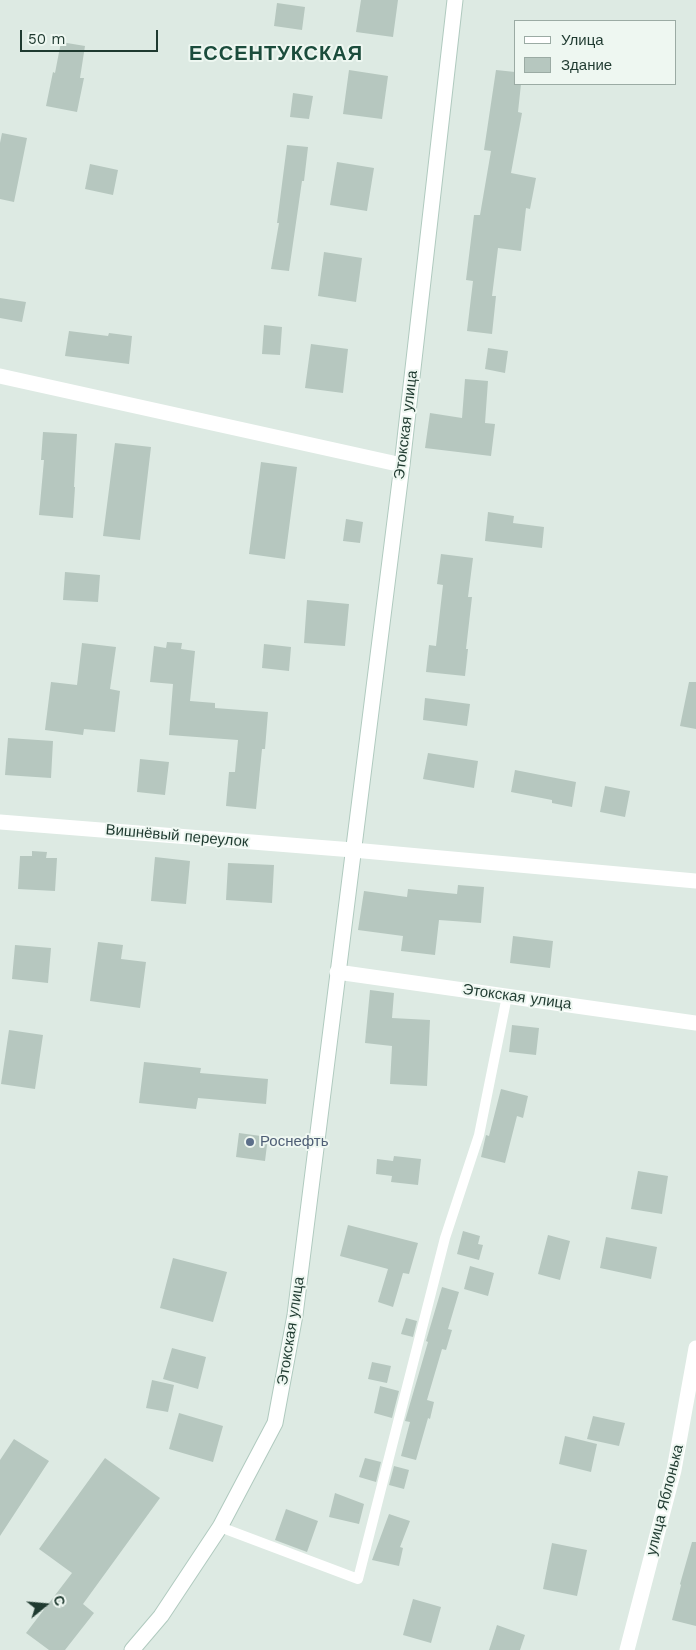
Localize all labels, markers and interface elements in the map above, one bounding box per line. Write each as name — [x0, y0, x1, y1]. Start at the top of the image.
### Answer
scale bar — [22, 20, 160, 52]
legend — [514, 20, 676, 85]
text: 50 m — [28, 30, 65, 48]
text: Улица — [561, 31, 604, 49]
district label: ЕССЕНТУКСКАЯ — [187, 42, 365, 66]
text: Здание — [561, 56, 612, 74]
street label: Этокская улица — [390, 369, 422, 481]
street label: Вишнёвый переулок — [105, 821, 249, 851]
street label: Этокская улица — [461, 980, 573, 1014]
place label: Роснефть — [260, 1133, 329, 1151]
marker: Роснефть — [244, 1136, 256, 1148]
street label: Этокская улица — [274, 1275, 308, 1387]
street label: улица Яблонька — [643, 1443, 687, 1557]
north arrow — [20, 1580, 70, 1630]
text: С — [50, 1593, 68, 1608]

